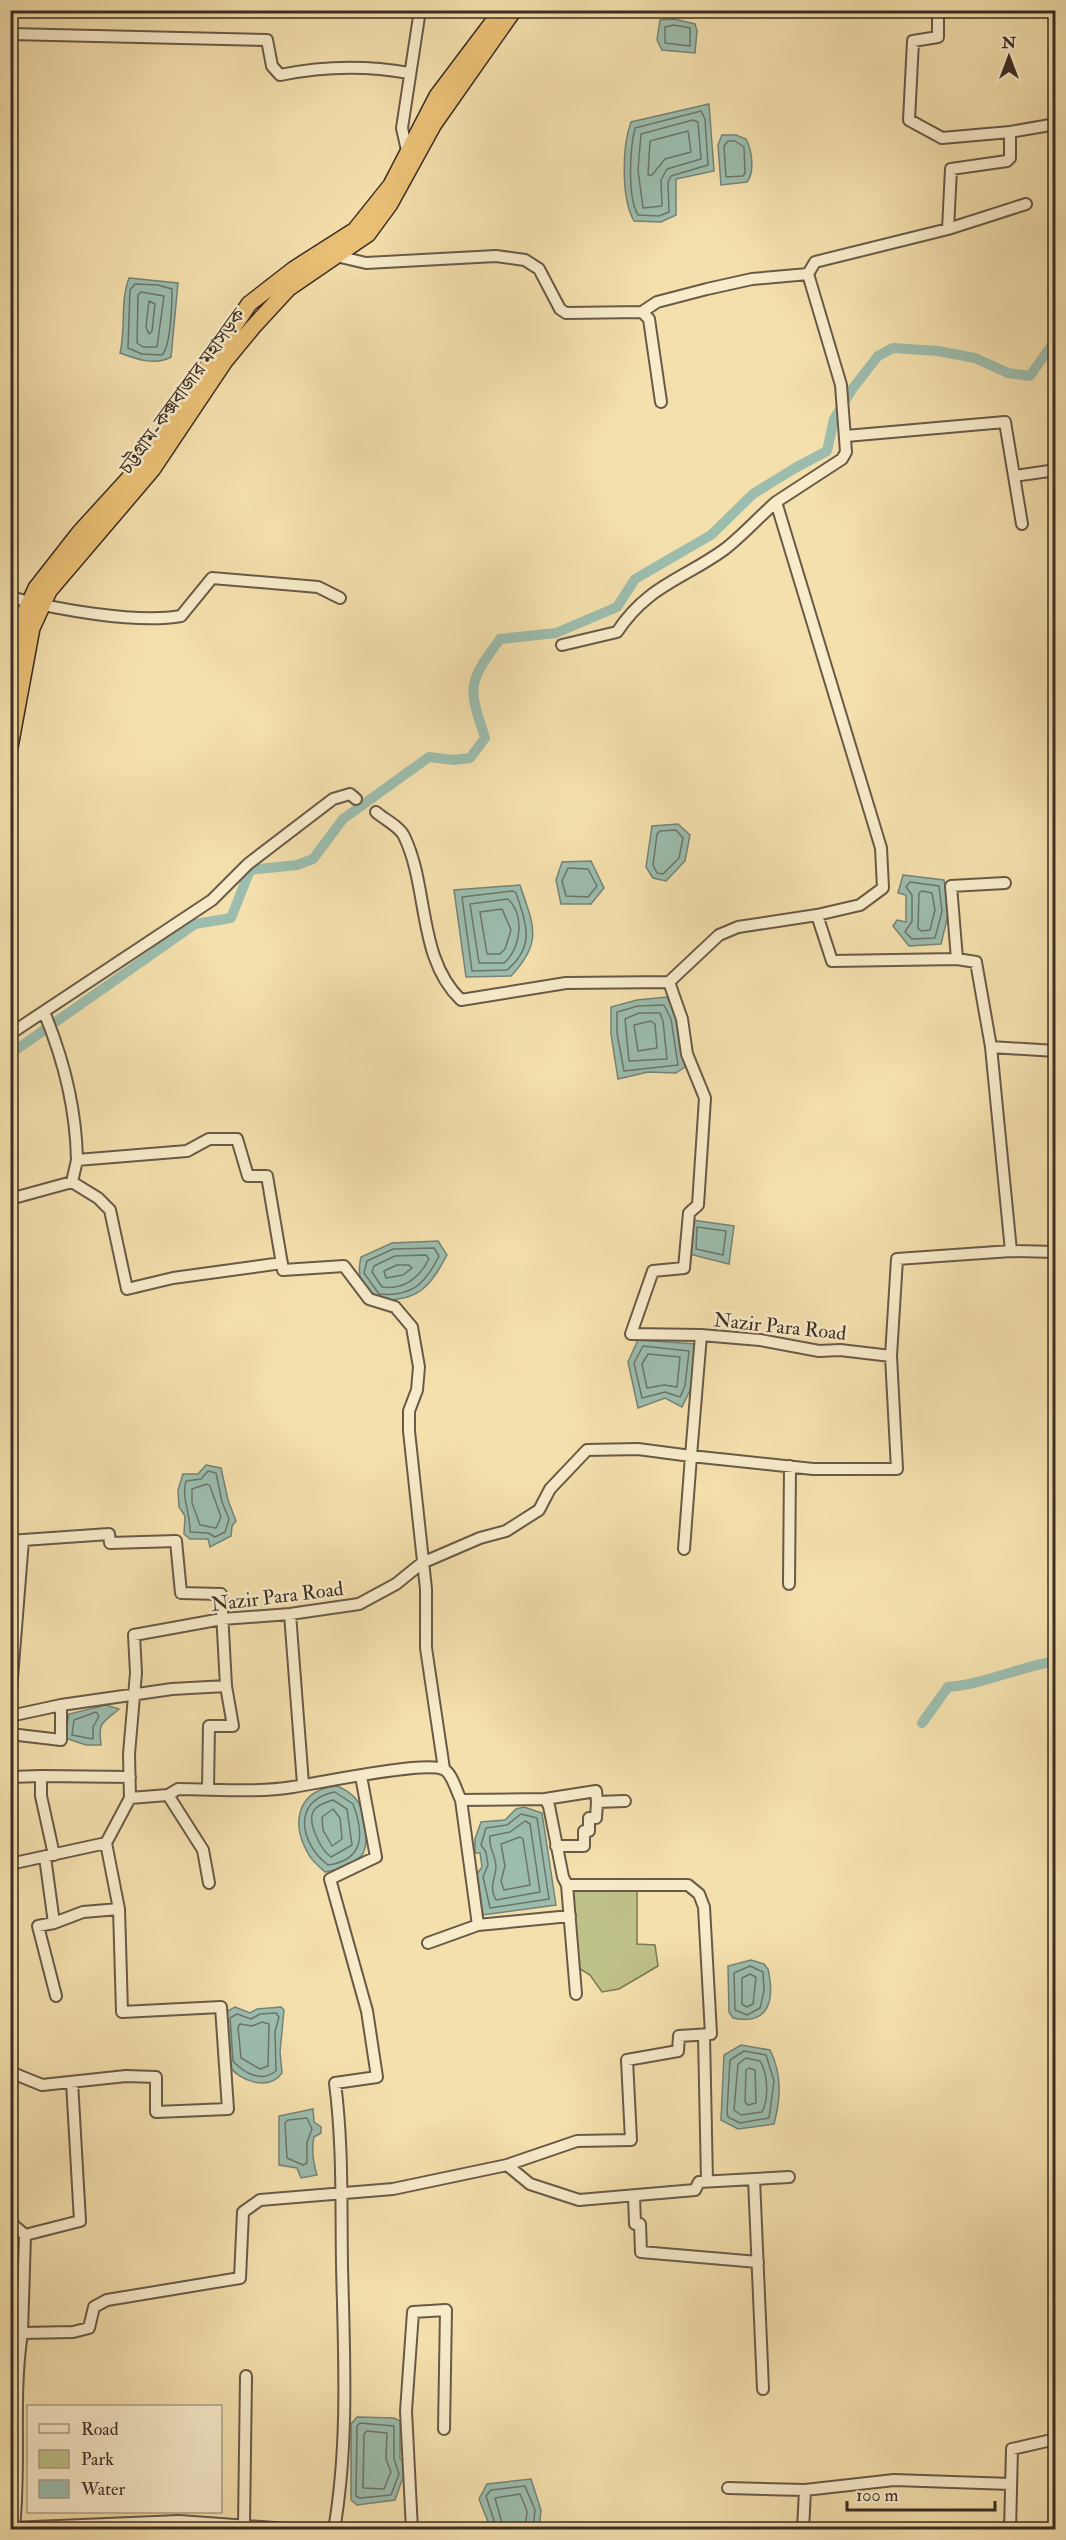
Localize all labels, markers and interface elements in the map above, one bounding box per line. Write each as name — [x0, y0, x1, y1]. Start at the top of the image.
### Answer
north arrow — [979, 27, 1039, 87]
text: N — [1001, 33, 1017, 53]
street label: চট্টগ্রাম-কক্সবাজার মহাসড়ক — [113, 303, 251, 480]
street label: Nazir Para Road — [712, 1307, 848, 1346]
street label: Nazir Para Road — [209, 1576, 345, 1617]
legend — [27, 2405, 222, 2513]
text: Road — [81, 2418, 119, 2441]
text: Park — [81, 2448, 114, 2471]
scale bar — [847, 2474, 996, 2512]
text: Water — [80, 2478, 125, 2501]
text: 100 m — [856, 2484, 899, 2507]

